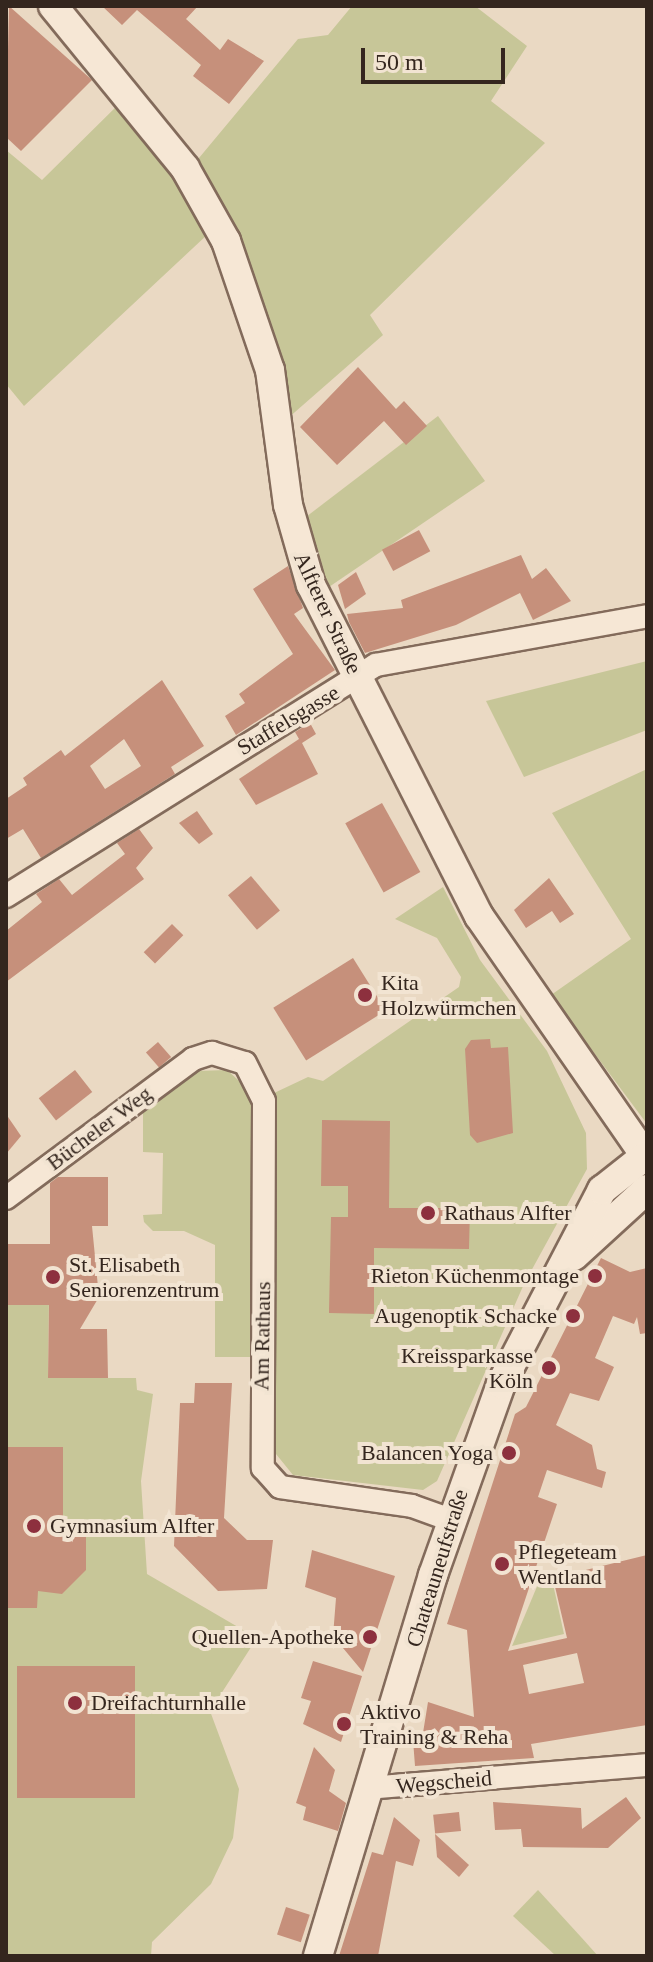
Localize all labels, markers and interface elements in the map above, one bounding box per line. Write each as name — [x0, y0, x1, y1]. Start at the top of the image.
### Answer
scale bar — [365, 32, 509, 82]
text: 50 m — [375, 49, 424, 75]
street label: Alfterer Straße — [288, 548, 368, 678]
street label: Staffelsgasse — [232, 679, 344, 761]
place label: Kita Holzwürmchen — [381, 969, 517, 1020]
marker: Kita Holzwürmchen — [356, 986, 374, 1004]
street label: Bücheler Weg — [41, 1080, 157, 1176]
place label: Rathaus Alfter — [444, 1200, 573, 1226]
marker: Rathaus Alfter — [419, 1204, 437, 1222]
place label: St. Elisabeth Seniorenzentrum — [69, 1251, 219, 1302]
place label: Rieton Küchenmontage — [371, 1263, 579, 1289]
marker: Rieton Küchenmontage — [586, 1267, 604, 1285]
marker: St. Elisabeth Seniorenzentrum — [44, 1268, 62, 1286]
street label: Am Rathaus — [248, 1281, 276, 1391]
place label: Augenoptik Schacke — [374, 1303, 557, 1329]
marker: Augenoptik Schacke — [564, 1307, 582, 1325]
place label: Kreissparkasse Köln — [401, 1342, 533, 1394]
marker: Kreissparkasse Köln — [540, 1359, 558, 1377]
place label: Balancen Yoga — [360, 1440, 493, 1466]
marker: Balancen Yoga — [500, 1444, 518, 1462]
street label: Chateauneufstraße — [400, 1486, 474, 1650]
place label: Gymnasium Alfter — [50, 1513, 216, 1539]
marker: Gymnasium Alfter — [25, 1517, 43, 1535]
place label: Pflegeteam Wentland — [518, 1538, 617, 1590]
marker: Pflegeteam Wentland — [493, 1555, 511, 1573]
place label: Quellen-Apotheke — [192, 1624, 354, 1650]
marker: Quellen-Apotheke — [361, 1628, 379, 1646]
place label: Dreifachturnhalle — [91, 1690, 246, 1716]
marker: Dreifachturnhalle — [66, 1694, 84, 1712]
place label: Aktivo Training & Reha — [360, 1698, 508, 1750]
marker: Aktivo Training & Reha — [335, 1715, 353, 1733]
street label: Wegscheid — [395, 1765, 493, 1799]

